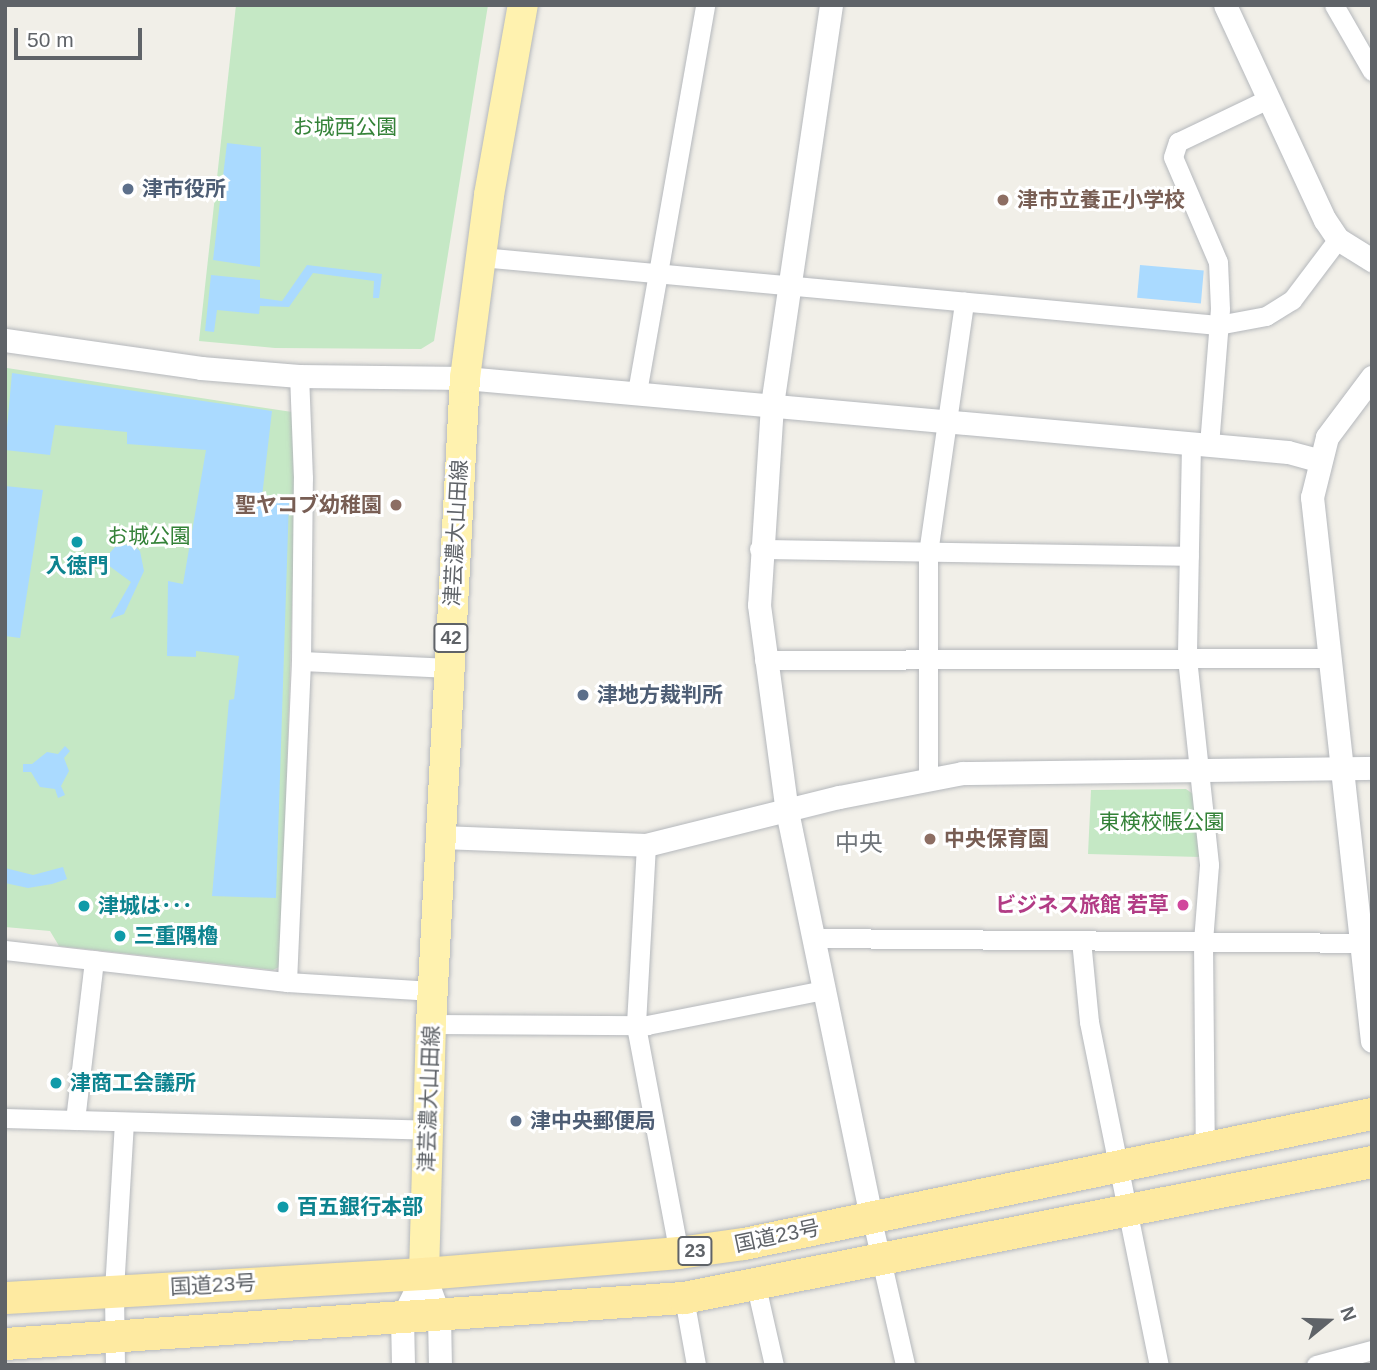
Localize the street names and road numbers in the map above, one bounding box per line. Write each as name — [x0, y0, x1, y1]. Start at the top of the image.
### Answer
street label: 津芸濃大山田線 — [440, 459, 472, 607]
road number: 42 — [432, 622, 470, 653]
street label: 津芸濃大山田線 — [414, 1025, 444, 1173]
street label: 国道23号 — [732, 1215, 822, 1257]
road number: 23 — [676, 1236, 714, 1266]
street label: 国道23号 — [169, 1270, 257, 1300]

